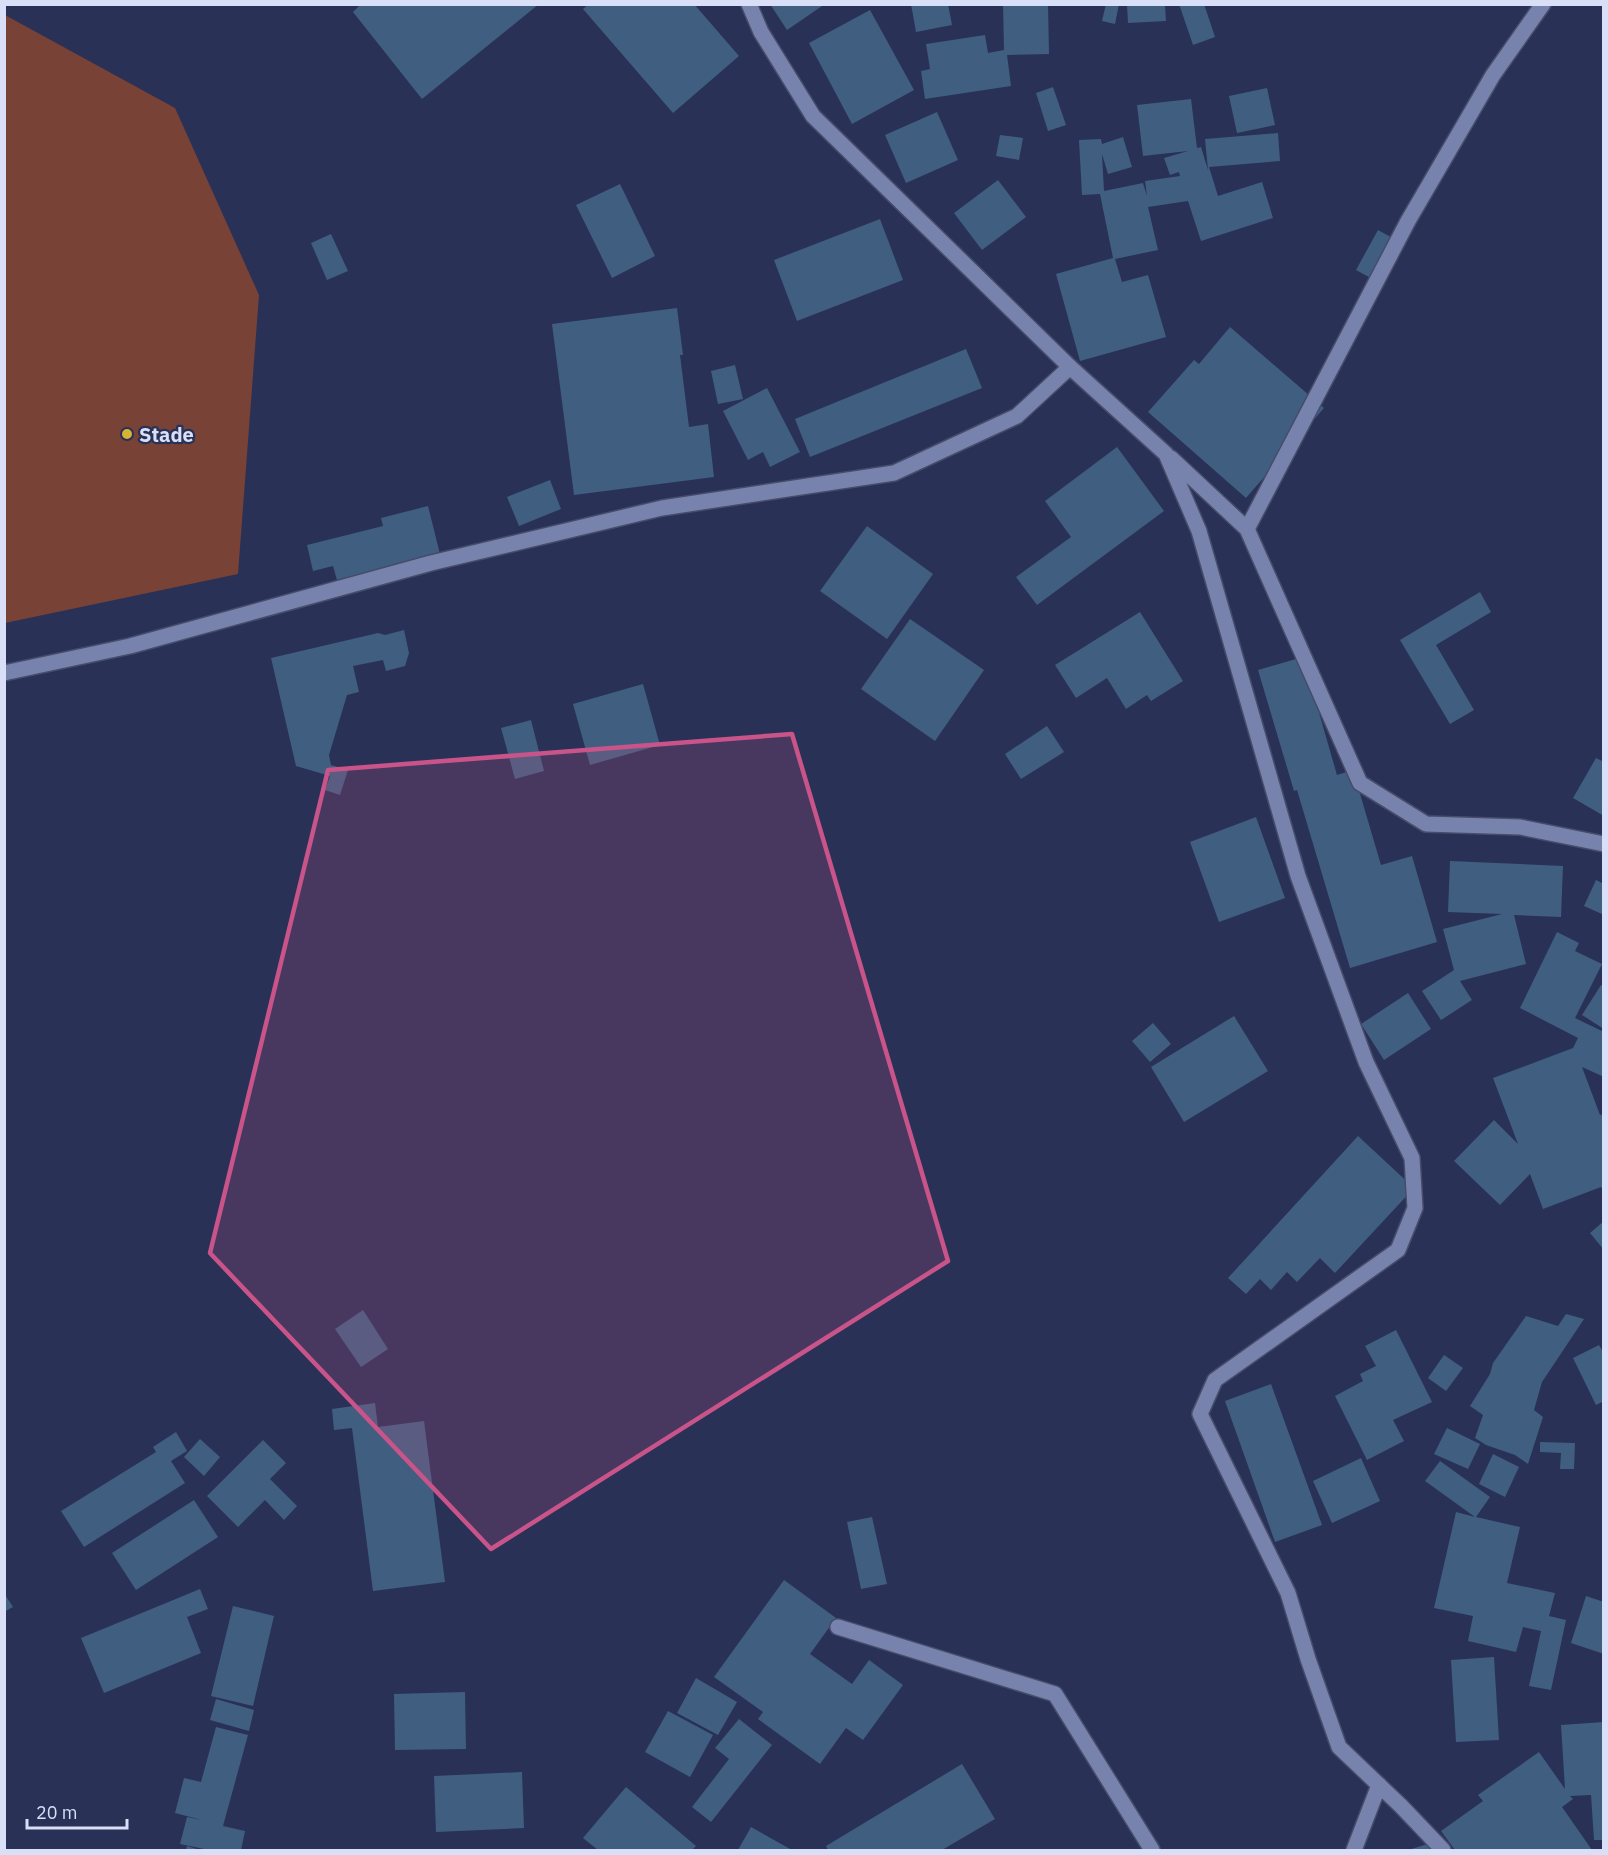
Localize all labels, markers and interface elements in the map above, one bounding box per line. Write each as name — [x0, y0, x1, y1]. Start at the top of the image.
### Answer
place label: Stade — [139, 421, 194, 448]
marker: Stade — [120, 427, 134, 441]
scale bar — [27, 1792, 128, 1830]
text: 20 m — [36, 1801, 78, 1824]

